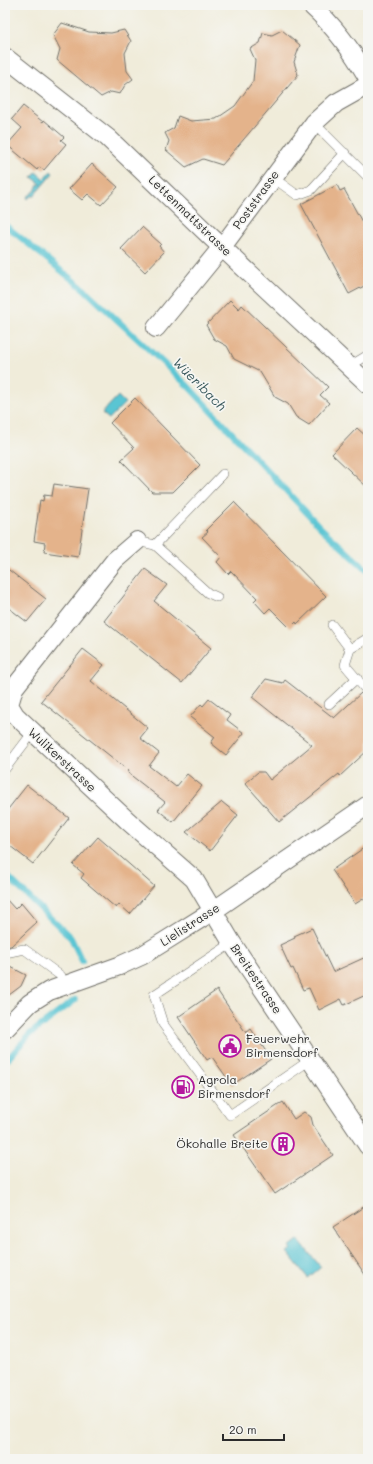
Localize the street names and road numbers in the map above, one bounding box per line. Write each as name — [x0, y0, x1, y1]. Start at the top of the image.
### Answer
street label: Poststrasse — [228, 167, 282, 232]
street label: Lettenmattstrasse — [146, 171, 236, 259]
street label: Wulikerstrasse — [25, 724, 100, 795]
street label: Lielistrasse — [157, 899, 222, 949]
street label: Breitestrasse — [228, 940, 286, 1016]

